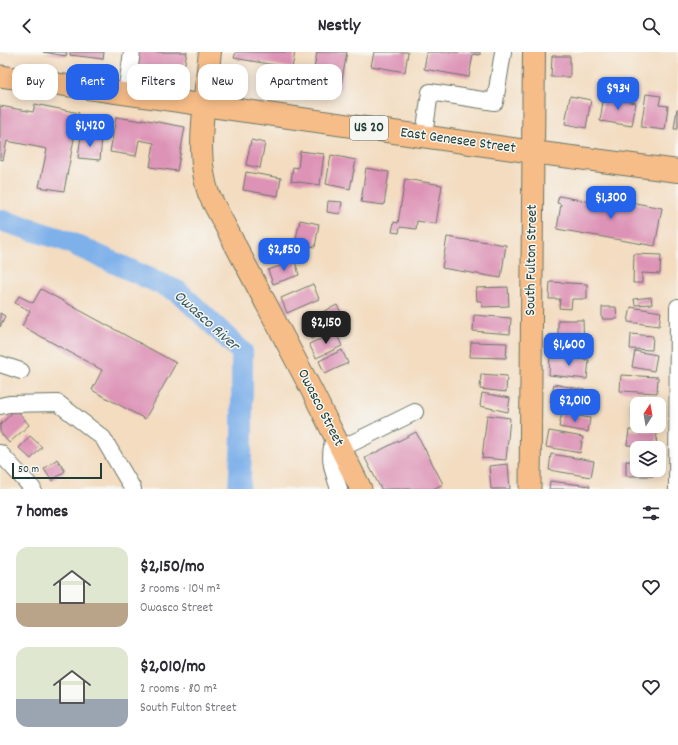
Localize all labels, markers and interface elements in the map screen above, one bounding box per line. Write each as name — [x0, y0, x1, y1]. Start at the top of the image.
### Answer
text: Nestly — [318, 14, 360, 39]
icon: back — [16, 15, 38, 37]
icon: search — [640, 15, 662, 37]
chip: Buy — [12, 64, 58, 100]
chip: Rent — [66, 64, 119, 100]
chip: Filters — [127, 64, 190, 100]
chip: New — [198, 64, 248, 100]
chip: Apartment — [256, 64, 342, 100]
pin: $934 — [594, 77, 642, 111]
text: $934 — [606, 80, 630, 99]
pin: $1,420 — [57, 114, 123, 148]
road number: US 20 — [350, 116, 388, 140]
text: $1,420 — [75, 117, 105, 136]
street label: East Genesee Street — [399, 122, 518, 160]
pin: $1,300 — [578, 186, 644, 220]
text: $1,300 — [595, 189, 627, 208]
street label: South Fulton Street — [520, 204, 544, 316]
pin: $2,850 — [251, 238, 317, 272]
text: $2,850 — [267, 241, 301, 260]
water label: Owasco River — [168, 285, 245, 358]
pin: $2,150 — [293, 311, 359, 345]
text: $2,150 — [311, 314, 341, 333]
pin: $1,600 — [536, 333, 602, 367]
text: $1,600 — [553, 336, 585, 355]
street label: Owasco Street — [291, 365, 349, 451]
pin: $2,010 — [542, 389, 608, 423]
text: $2,010 — [559, 392, 591, 411]
north arrow — [630, 397, 666, 433]
map controls — [630, 397, 666, 477]
button: layers — [630, 441, 666, 477]
scale bar — [12, 461, 102, 480]
text: 50 m — [18, 462, 39, 478]
text: 7 homes — [16, 501, 68, 525]
icon: filters — [640, 502, 662, 524]
text: $2,150/mo — [140, 556, 204, 580]
icon: home — [48, 563, 96, 611]
icon: heart — [640, 576, 662, 598]
text: 3 rooms · 104 m² — [140, 580, 220, 599]
text: Owasco Street — [140, 599, 213, 618]
text: $2,010/mo — [140, 656, 206, 680]
icon: home — [48, 663, 96, 711]
icon: heart — [640, 676, 662, 698]
text: 2 rooms · 80 m² — [140, 680, 217, 699]
text: South Fulton Street — [140, 699, 237, 718]

